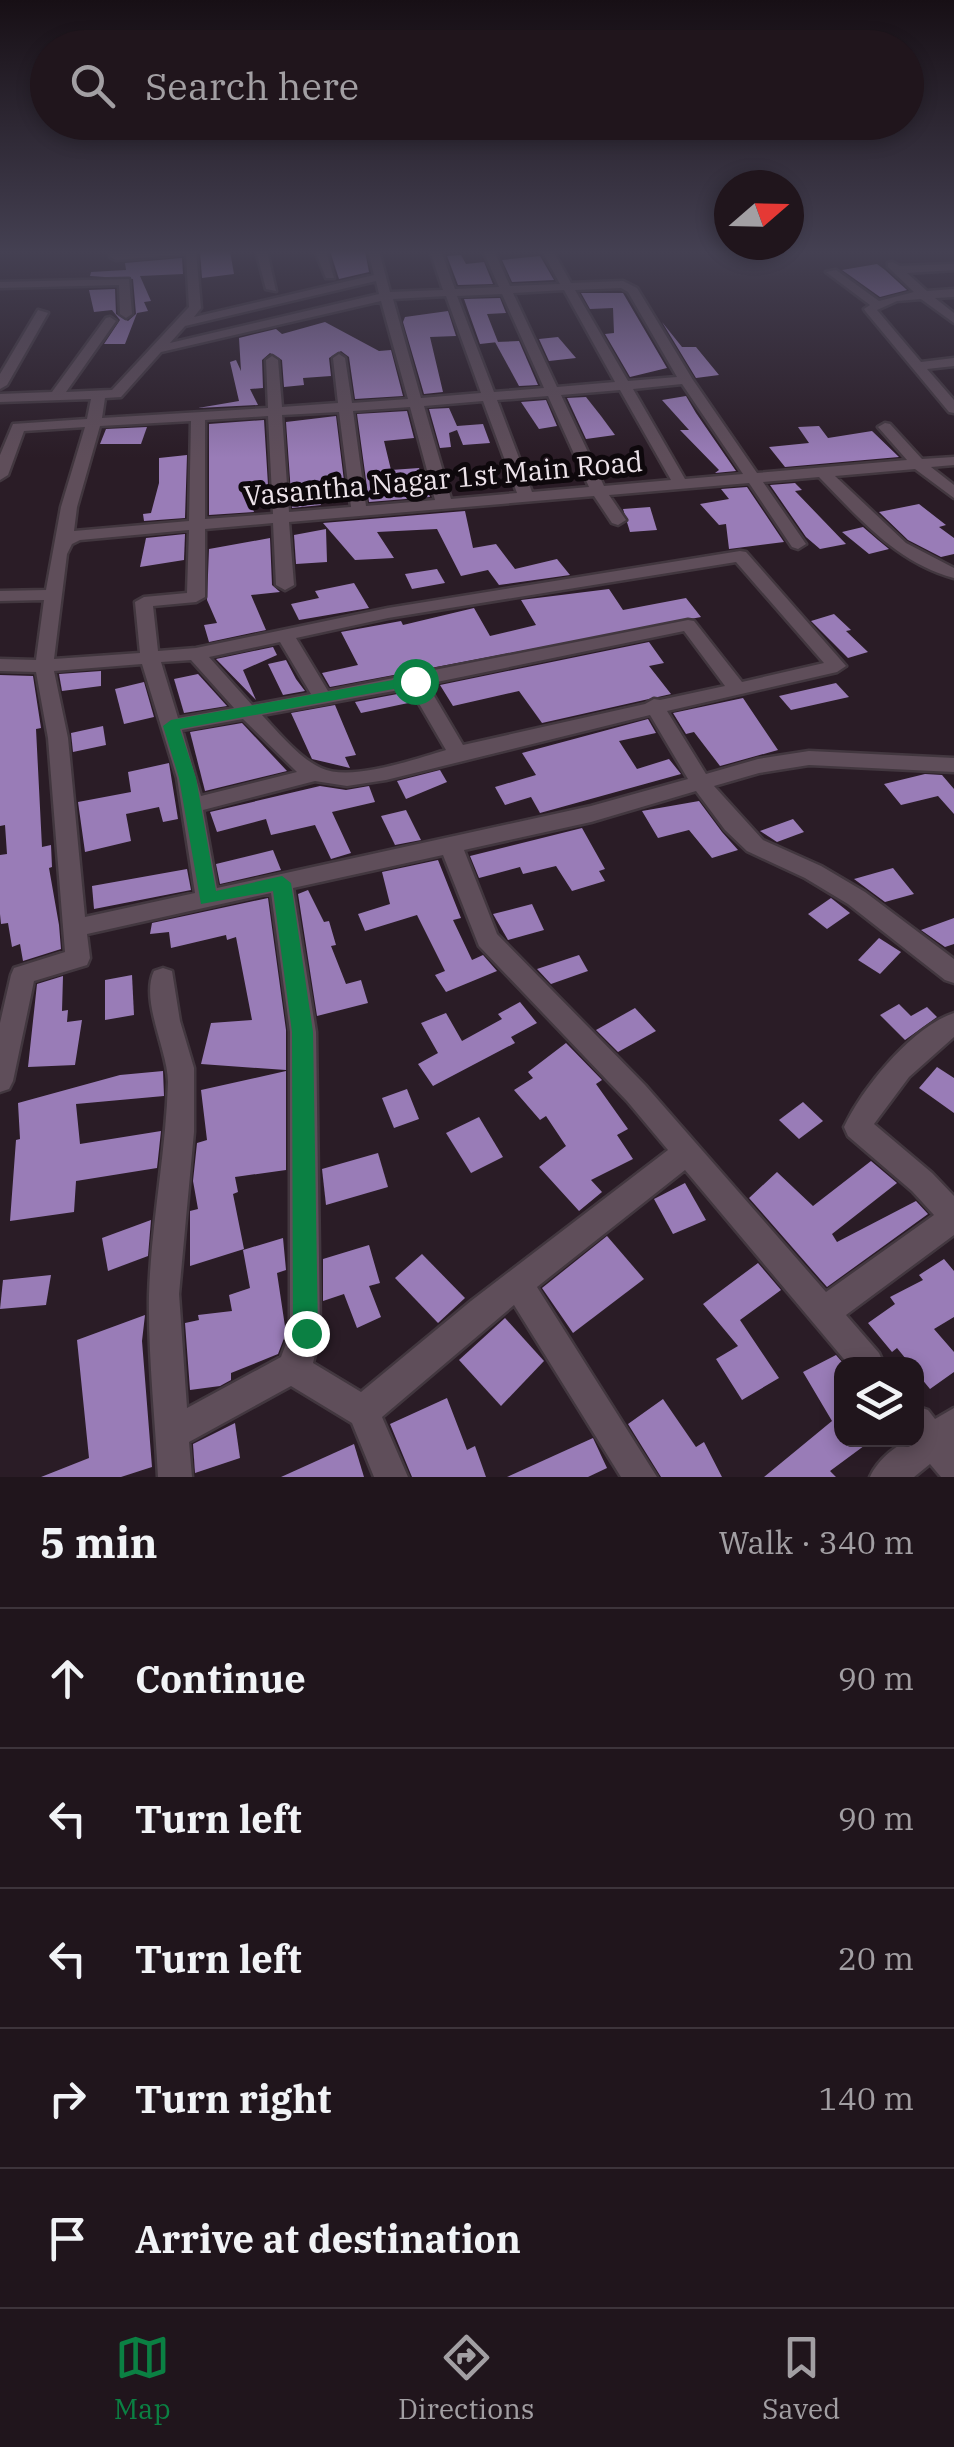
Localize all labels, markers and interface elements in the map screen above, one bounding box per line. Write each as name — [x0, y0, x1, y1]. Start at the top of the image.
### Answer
search box — [30, 30, 924, 140]
icon: search — [65, 58, 120, 113]
text: Search here — [145, 61, 359, 110]
north arrow — [714, 170, 804, 260]
street label: Vasantha Nagar 1st Main Road — [242, 442, 644, 514]
route start — [393, 659, 439, 705]
route end — [284, 1311, 330, 1357]
map controls — [834, 1357, 924, 1447]
button: layers — [834, 1357, 924, 1447]
text: 5 min — [40, 1515, 158, 1570]
text: Walk · 340 m — [718, 1521, 914, 1563]
icon: ahead — [40, 1651, 95, 1706]
text: Continue — [135, 1654, 306, 1703]
text: 90 m — [838, 1657, 914, 1699]
icon: left — [40, 1791, 95, 1846]
text: Turn left — [135, 1794, 302, 1843]
text: 90 m — [838, 1797, 914, 1839]
icon: left — [40, 1931, 95, 1986]
text: Turn left — [135, 1934, 302, 1983]
text: 20 m — [838, 1937, 914, 1979]
icon: right — [40, 2071, 95, 2126]
text: Turn right — [135, 2074, 331, 2123]
text: 140 m — [818, 2077, 914, 2119]
icon: arrive — [40, 2211, 95, 2266]
text: Arrive at destination — [135, 2214, 521, 2263]
tab: Map — [114, 2330, 171, 2427]
tab: Directions — [398, 2330, 535, 2427]
tab: Saved — [762, 2330, 840, 2427]

